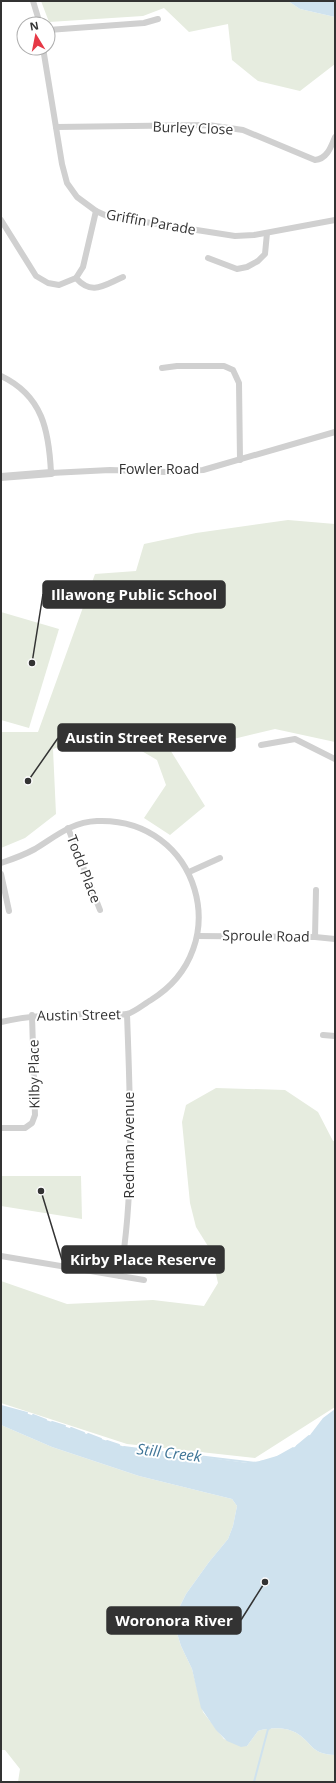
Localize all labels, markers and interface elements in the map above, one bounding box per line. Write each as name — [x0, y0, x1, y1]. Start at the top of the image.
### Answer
north arrow — [16, 16, 56, 56]
text: N — [28, 17, 40, 34]
street label: Burley Close — [152, 117, 234, 138]
street label: Griffin Parade — [105, 204, 198, 239]
street label: Fowler Road — [119, 459, 199, 478]
callout: Illawong Public School — [43, 581, 225, 608]
text: Illawong Public School — [51, 584, 217, 604]
callout: Austin Street Reserve — [58, 724, 235, 751]
text: Austin Street Reserve — [65, 727, 227, 747]
street label: Todd Place — [63, 832, 106, 906]
street label: Sproule Road — [222, 925, 310, 946]
street label: Austin Street — [37, 1004, 121, 1025]
street label: Kilby Place — [23, 1039, 44, 1109]
street label: Redman Avenue — [119, 1091, 138, 1198]
callout: Kirby Place Reserve — [62, 1246, 224, 1273]
text: Kirby Place Reserve — [70, 1249, 216, 1269]
water label: Still Creek — [136, 1438, 203, 1466]
callout: Woronora River — [107, 1607, 241, 1634]
text: Woronora River — [115, 1610, 233, 1630]

